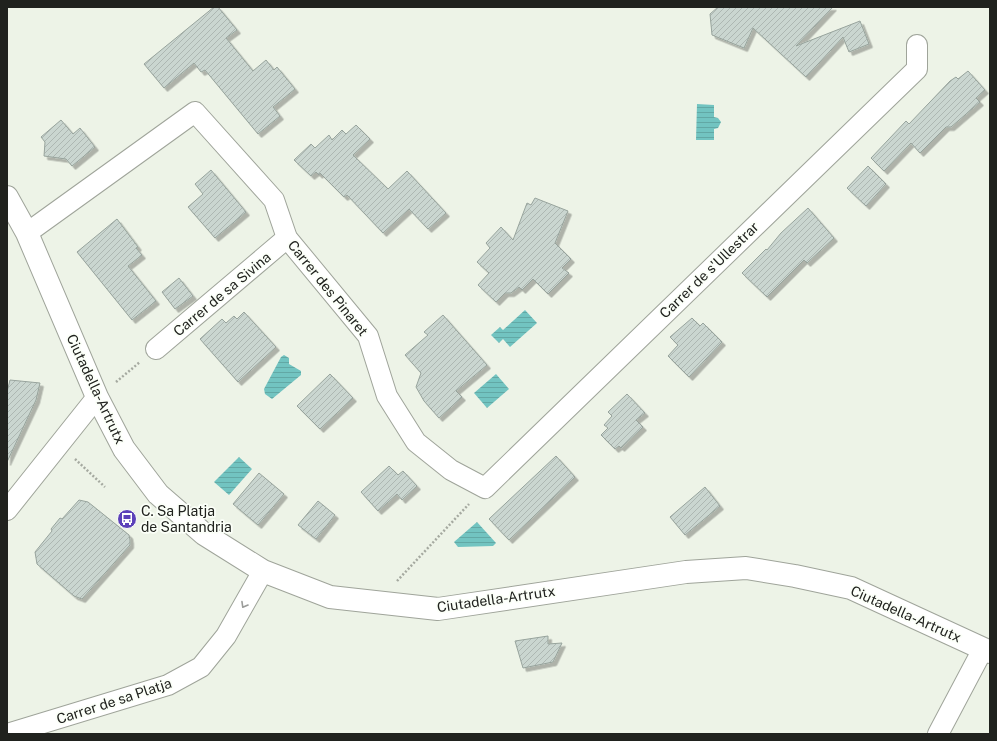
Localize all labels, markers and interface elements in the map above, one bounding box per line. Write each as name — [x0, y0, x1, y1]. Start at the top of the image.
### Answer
street label: Carrer de s'Ullestrar — [656, 219, 762, 321]
street label: Carrer des Pinaret — [285, 237, 371, 339]
street label: Carrer de sa Sivina — [170, 249, 274, 339]
street label: Ciutadella-Artrutx — [64, 332, 128, 446]
place label: C. Sa Platja de Santandria — [141, 503, 232, 535]
bus stop icon: C. Sa Platja de Santandria — [116, 508, 138, 530]
street label: Ciutadella-Artrutx — [848, 582, 964, 646]
street label: Ciutadella-Artrutx — [436, 583, 556, 615]
one-way arrow — [241, 601, 248, 608]
street label: Carrer de sa Platja — [54, 675, 174, 727]

